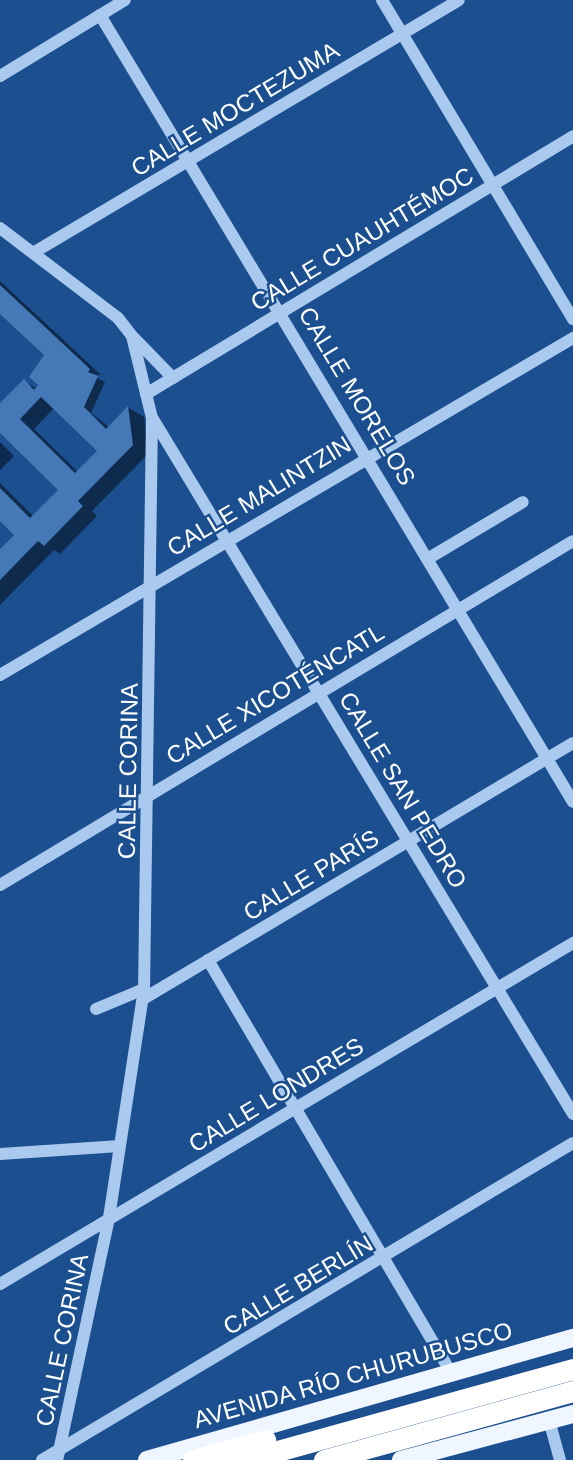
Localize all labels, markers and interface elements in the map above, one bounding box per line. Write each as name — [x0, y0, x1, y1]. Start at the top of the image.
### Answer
street label: CALLE MOCTEZUMA — [126, 36, 344, 182]
street label: CALLE CUAUHTÉMOC — [245, 161, 479, 317]
street label: CALLE MORELOS — [292, 302, 422, 490]
street label: CALLE MALINTZIN — [162, 430, 356, 562]
street label: CALLE XICOTÉNCATL — [161, 618, 389, 770]
street label: CALLE CORINA — [112, 683, 144, 859]
street label: CALLE SAN PEDRO — [333, 687, 473, 893]
street label: CALLE PARÍS — [238, 823, 384, 927]
street label: CALLE LONDRES — [183, 1031, 369, 1159]
street label: CALLE BERLÍN — [218, 1229, 378, 1341]
street label: CALLE CORINA — [30, 1251, 94, 1429]
street label: AVENIDA RÍO CHURUBUSCO — [190, 1315, 516, 1435]

